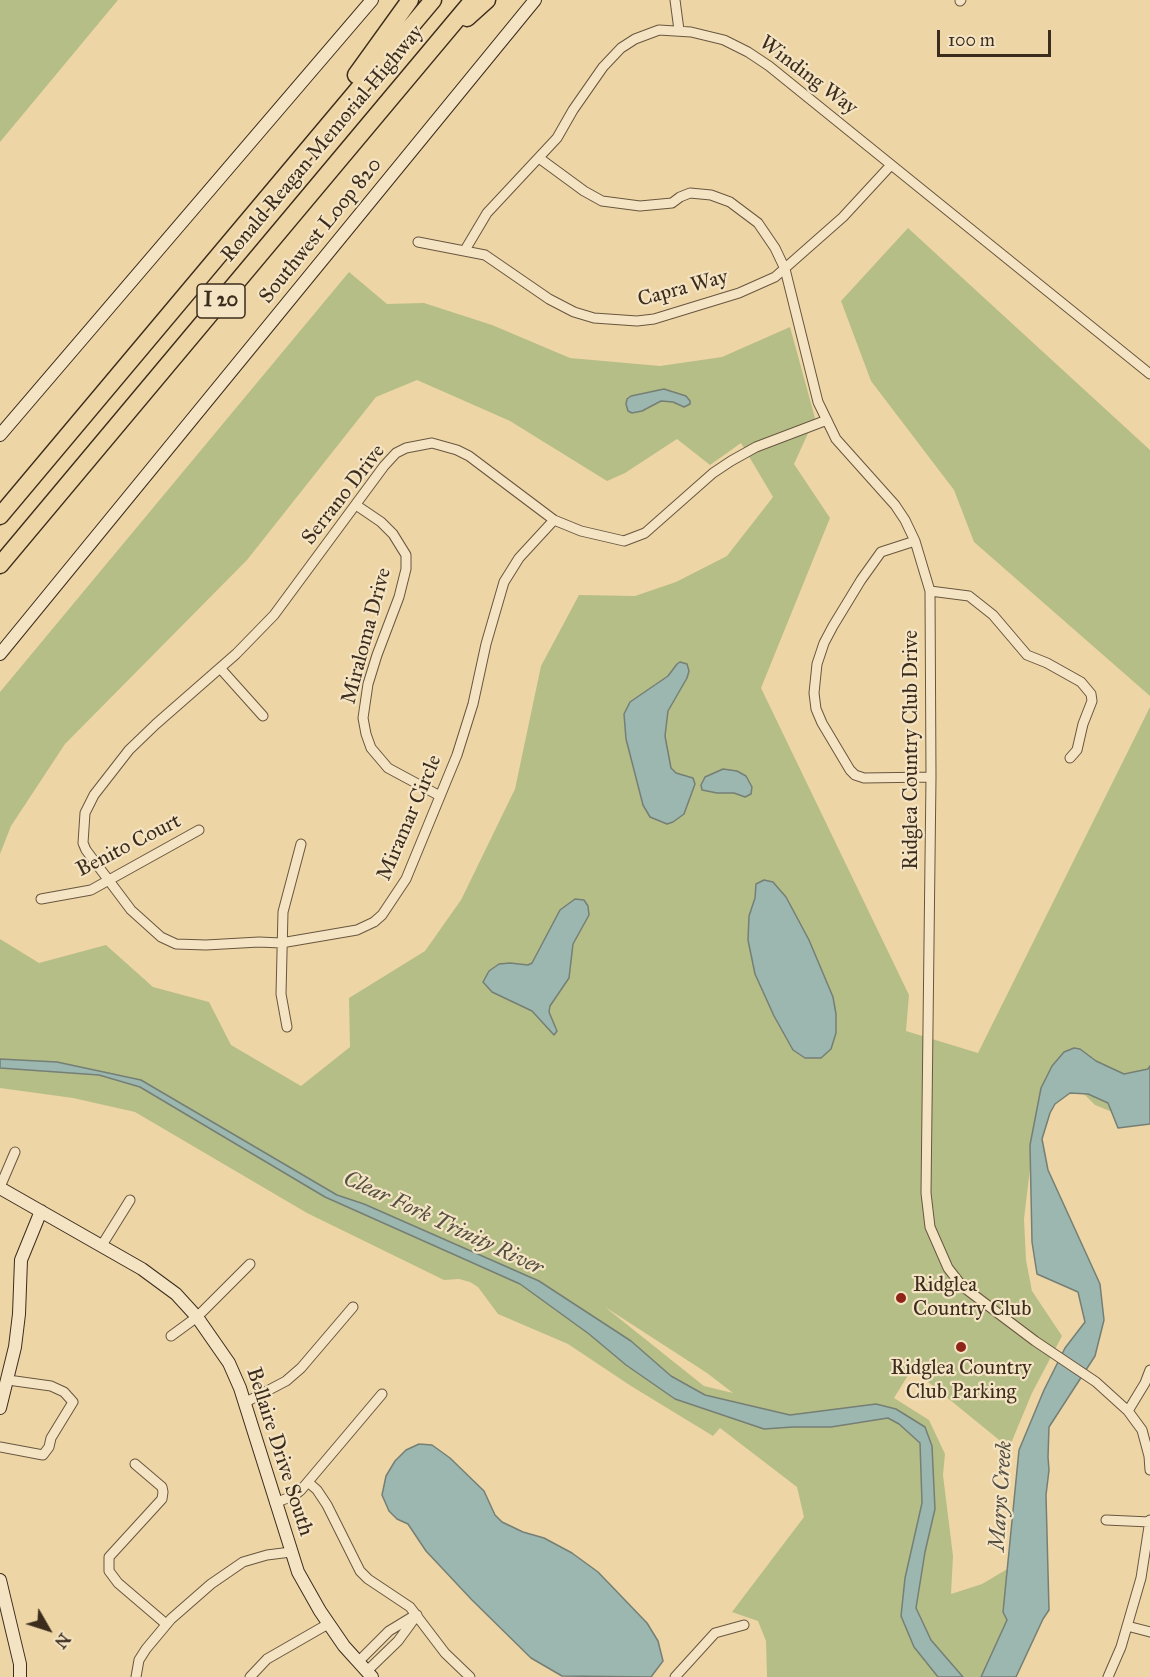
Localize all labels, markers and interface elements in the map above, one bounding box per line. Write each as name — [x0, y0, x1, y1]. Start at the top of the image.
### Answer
scale bar — [940, 18, 1054, 56]
street label: Ronald Reagan Memorial Highway — [216, 20, 430, 268]
text: 100 m — [948, 29, 995, 51]
street label: Winding Way — [754, 31, 862, 121]
street label: Southwest Loop 820 — [254, 153, 388, 309]
street label: Capra Way — [635, 265, 731, 313]
road number: I 20 — [197, 284, 245, 318]
street label: Serrano Drive — [297, 440, 391, 550]
street label: Miraloma Drive — [337, 565, 397, 707]
street label: Ridglea Country Club Drive — [899, 630, 925, 870]
street label: Miramar Circle — [372, 751, 448, 885]
street label: Benito Court — [73, 809, 185, 883]
water label: Clear Fork Trinity River — [339, 1166, 547, 1282]
place label: Ridglea Country Club — [913, 1273, 1031, 1323]
marker: Ridglea Country Club — [894, 1291, 908, 1305]
marker: Ridglea Country Club Parking — [954, 1340, 968, 1354]
place label: Ridglea Country Club Parking — [890, 1356, 1032, 1406]
street label: Bellaire Drive South — [240, 1364, 318, 1540]
water label: Marys Creek — [985, 1440, 1019, 1552]
north arrow — [18, 1599, 78, 1659]
text: N — [51, 1629, 74, 1652]

